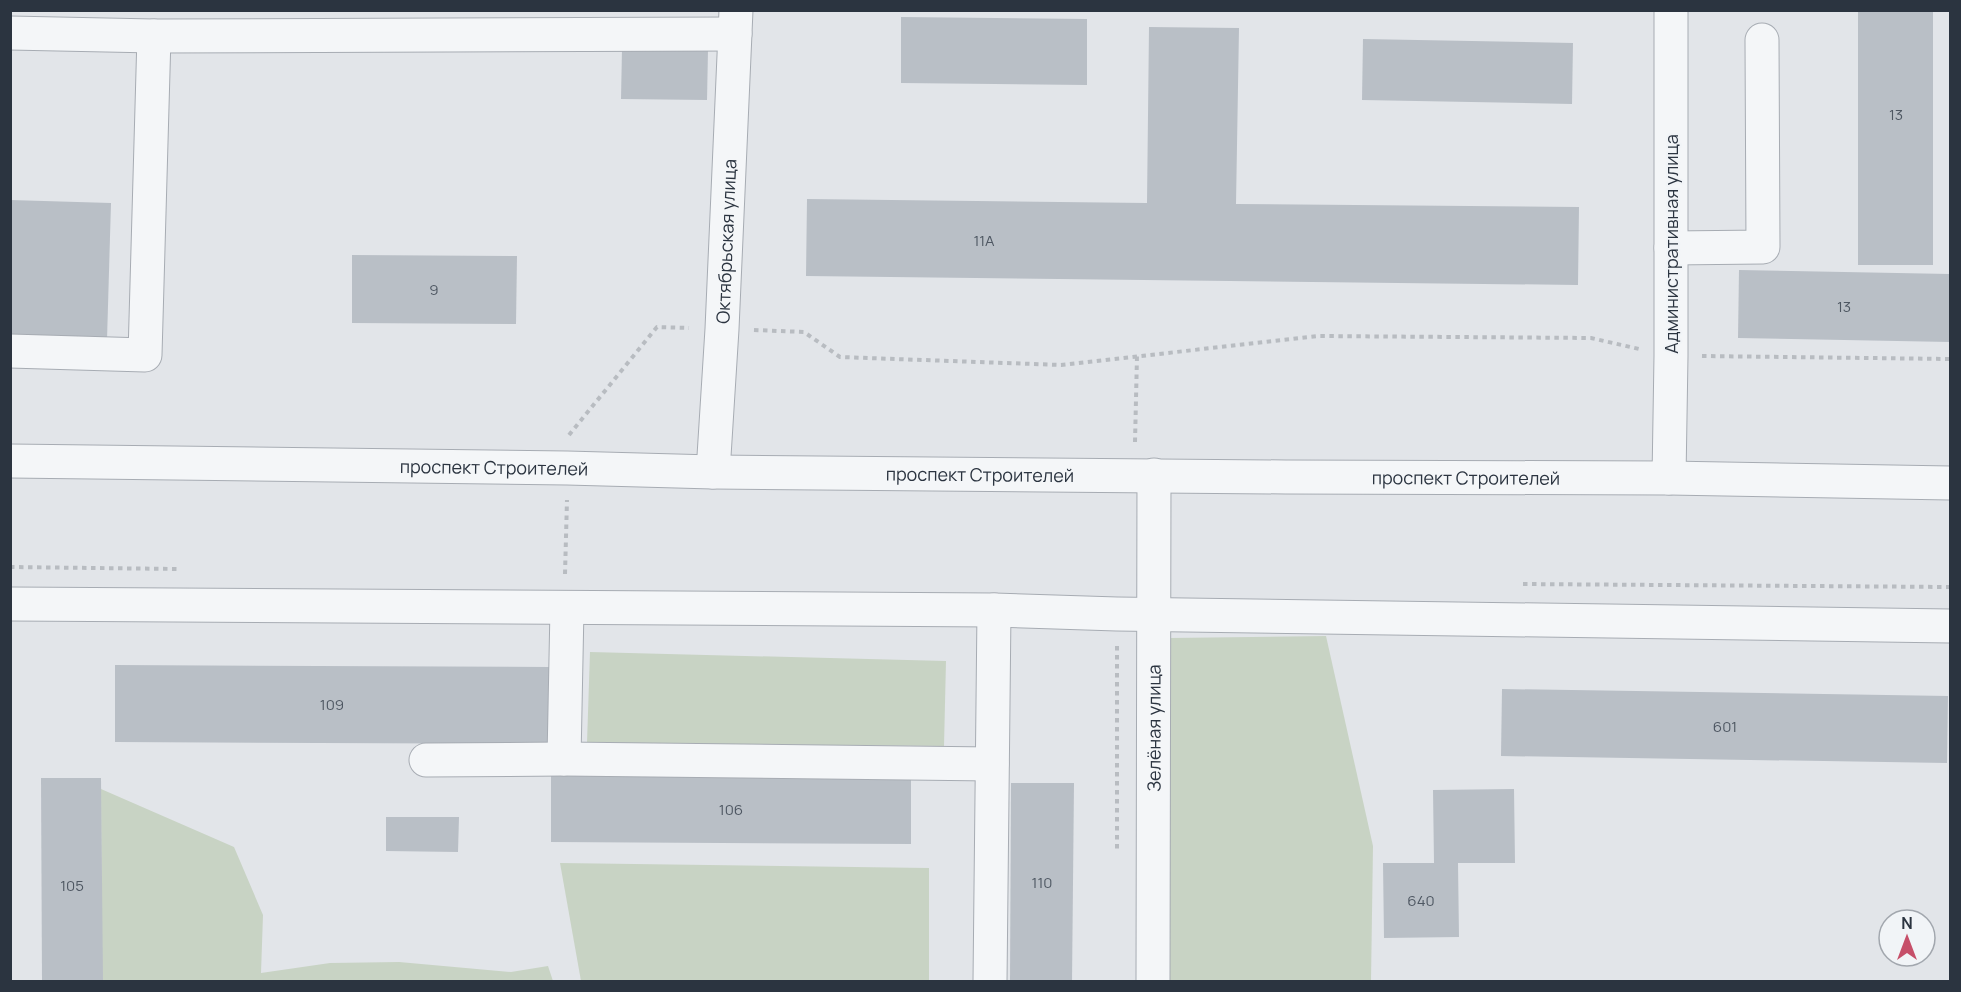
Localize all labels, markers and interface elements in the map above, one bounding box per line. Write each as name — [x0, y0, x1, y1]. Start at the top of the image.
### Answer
house number: 13 — [1889, 104, 1903, 125]
street label: Административная улица — [1659, 134, 1683, 354]
street label: Октябрьская улица — [710, 159, 741, 324]
house number: 11А — [973, 230, 995, 251]
house number: 9 — [429, 279, 439, 300]
house number: 13 — [1837, 296, 1851, 317]
street label: проспект Строителей — [400, 454, 588, 481]
street label: проспект Строителей — [886, 462, 1074, 487]
street label: проспект Строителей — [1372, 465, 1560, 490]
street label: Зелёная улица — [1141, 664, 1166, 792]
house number: 109 — [320, 694, 344, 715]
house number: 601 — [1713, 716, 1737, 737]
house number: 106 — [719, 799, 743, 820]
house number: 110 — [1032, 872, 1052, 893]
house number: 105 — [60, 875, 84, 896]
house number: 640 — [1407, 890, 1435, 911]
north arrow — [1877, 908, 1937, 968]
text: N — [1901, 912, 1913, 934]

